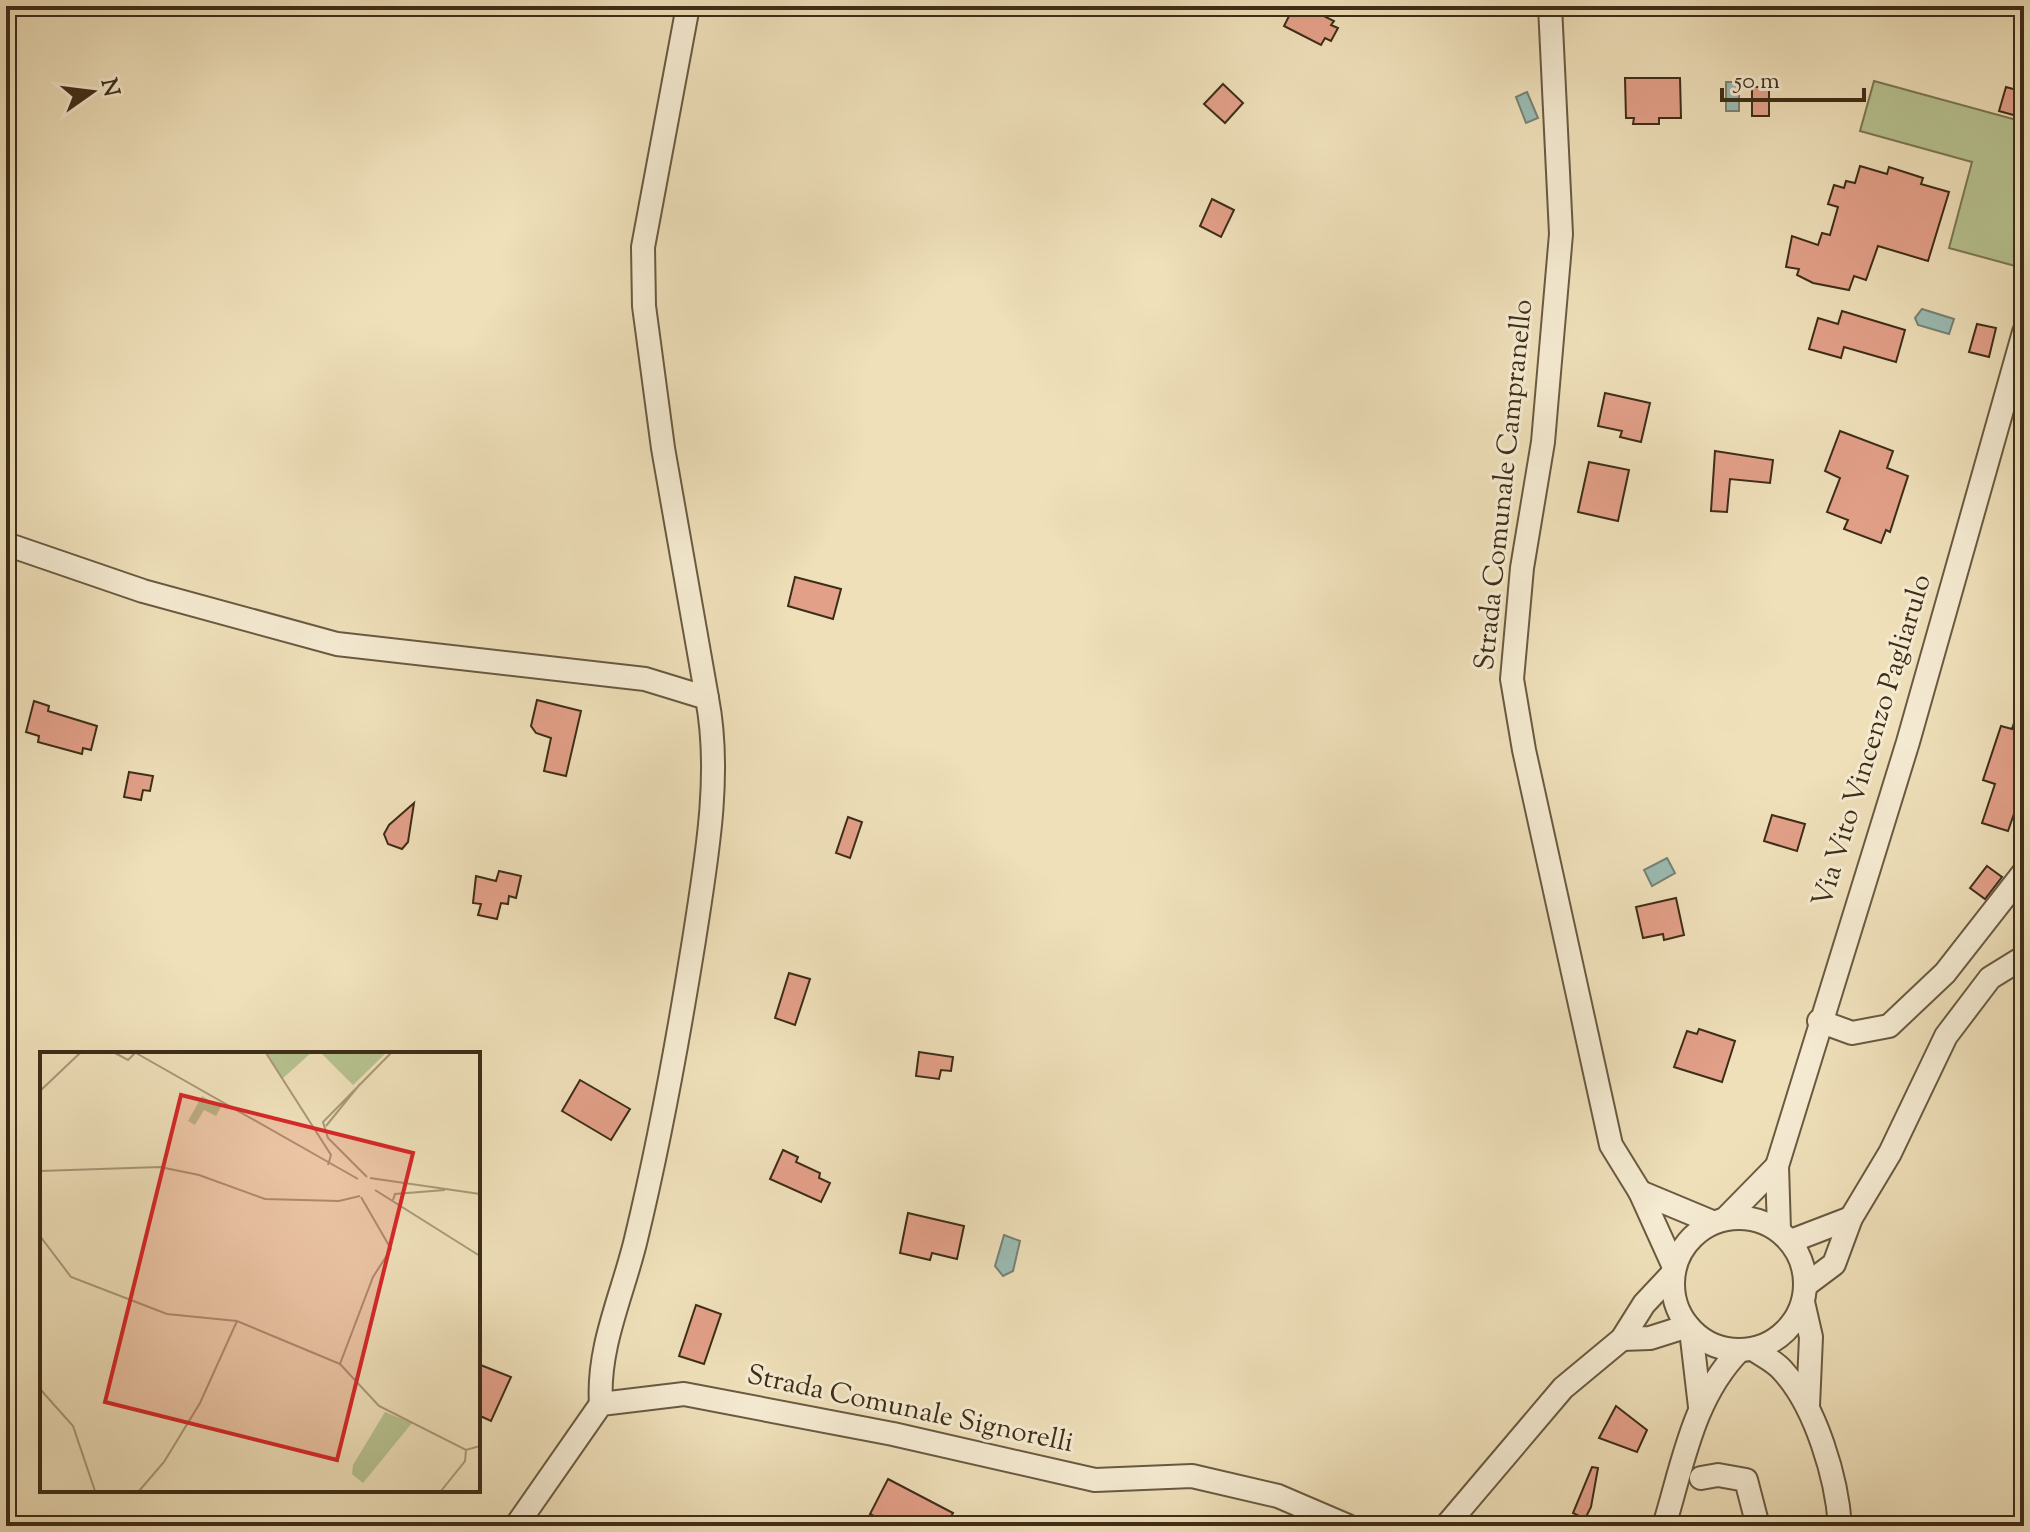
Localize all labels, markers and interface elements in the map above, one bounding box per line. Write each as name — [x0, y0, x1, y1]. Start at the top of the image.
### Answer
north arrow — [52, 52, 132, 132]
scale bar — [1722, 52, 1864, 102]
text: 50 m — [1732, 65, 1780, 99]
text: N — [91, 75, 126, 101]
street label: Strada Comunale Campranello — [1466, 298, 1544, 672]
street label: Via Vito Vincenzo Pagliarulo — [1803, 570, 1943, 912]
inset map — [40, 1052, 480, 1492]
street label: Strada Comunale Signorelli — [743, 1356, 1077, 1464]

